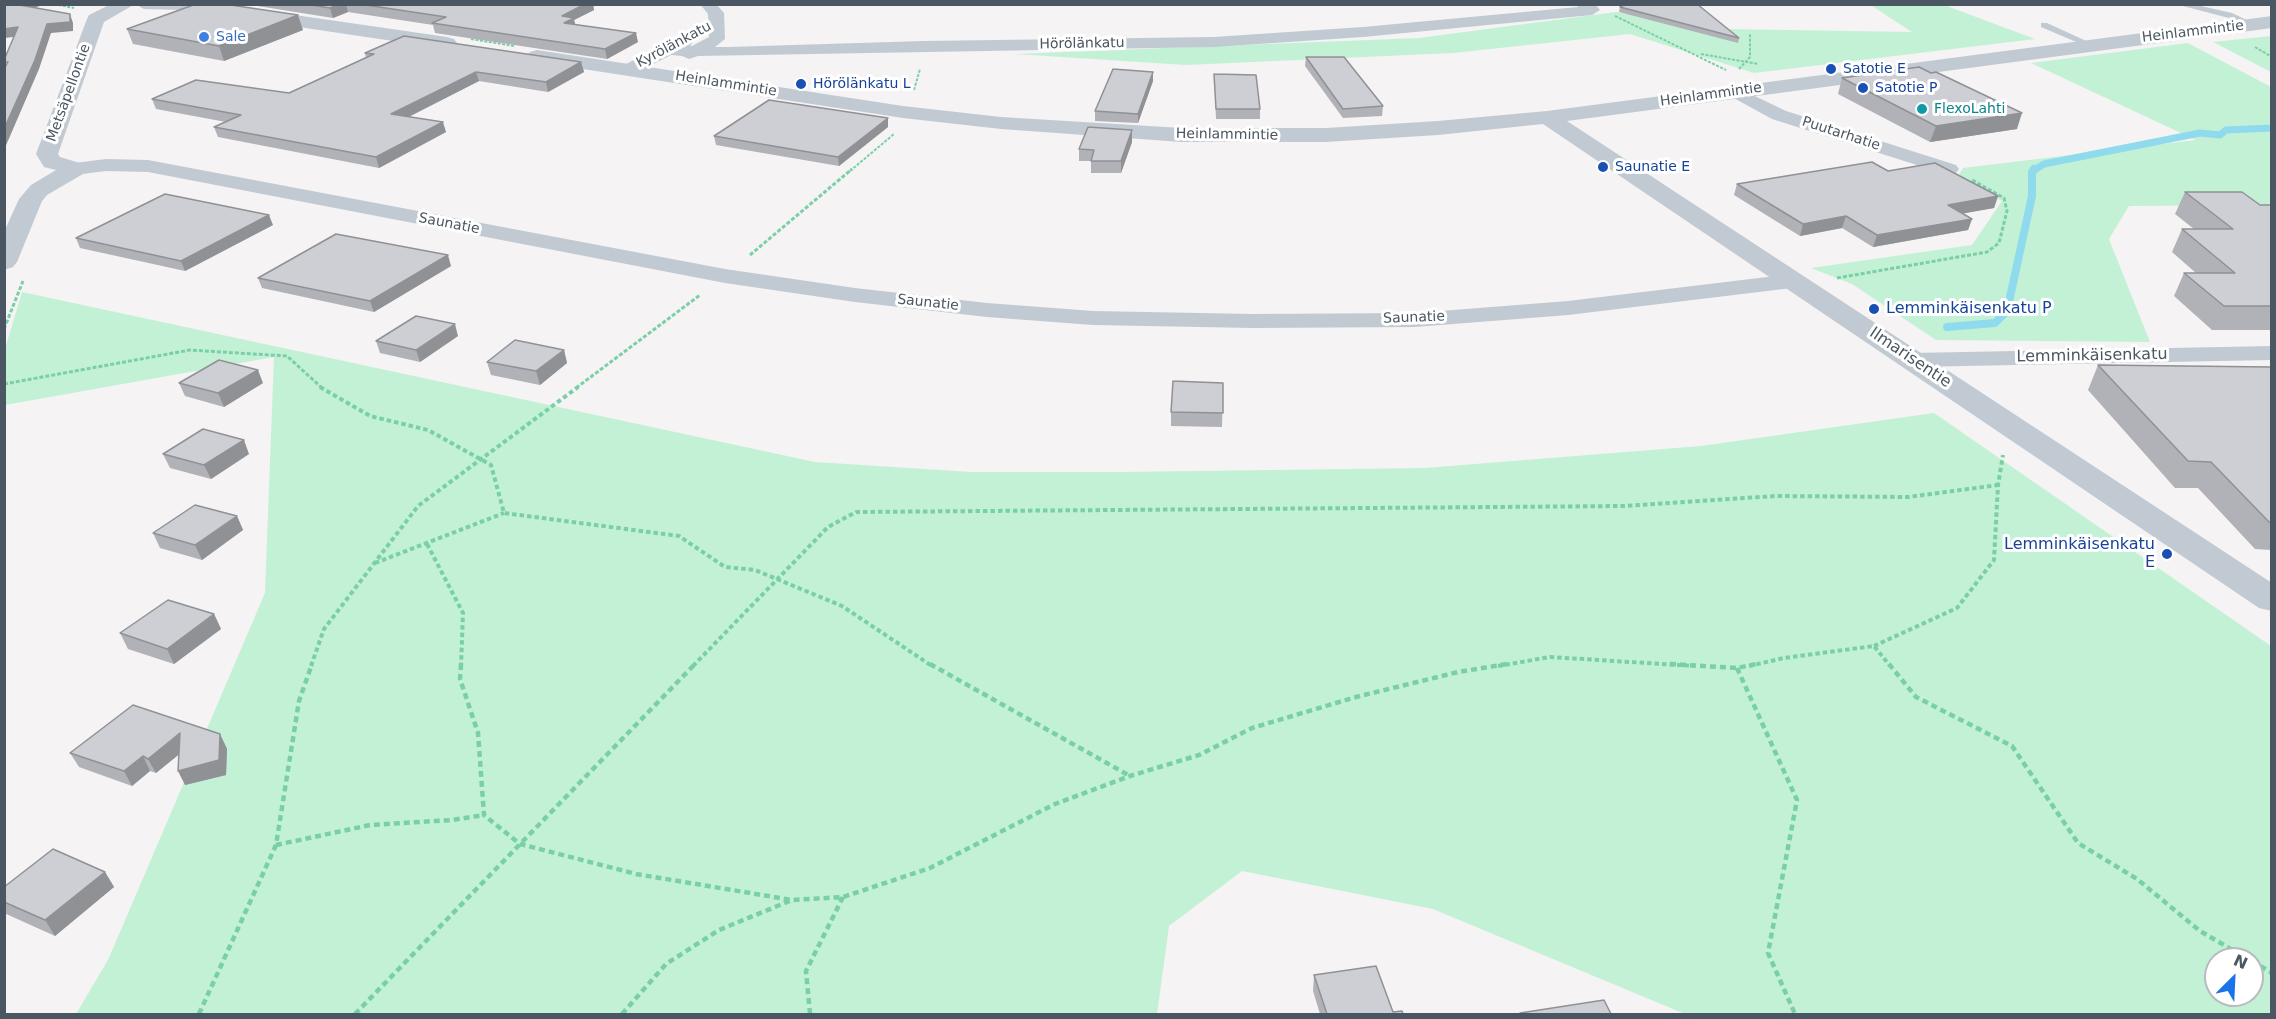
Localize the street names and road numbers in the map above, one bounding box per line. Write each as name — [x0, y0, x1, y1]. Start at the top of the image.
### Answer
street label: Heinlammintie — [2141, 17, 2245, 47]
street label: Kyrölänkatu — [634, 18, 714, 72]
street label: Hörölänkatu — [1039, 35, 1125, 53]
street label: Metsäpellontie — [44, 42, 94, 144]
street label: Heinlammintie — [674, 68, 778, 100]
street label: Heinlammintie — [1659, 80, 1763, 110]
street label: Puutarhatie — [1800, 114, 1882, 154]
street label: Heinlammintie — [1176, 126, 1278, 144]
street label: Saunatie — [417, 210, 481, 238]
street label: Saunatie — [896, 291, 960, 315]
street label: Saunatie — [1383, 309, 1445, 327]
street label: Ilmarisentie — [1865, 324, 1955, 392]
street label: Lemminkäisenkatu — [2016, 345, 2168, 367]

